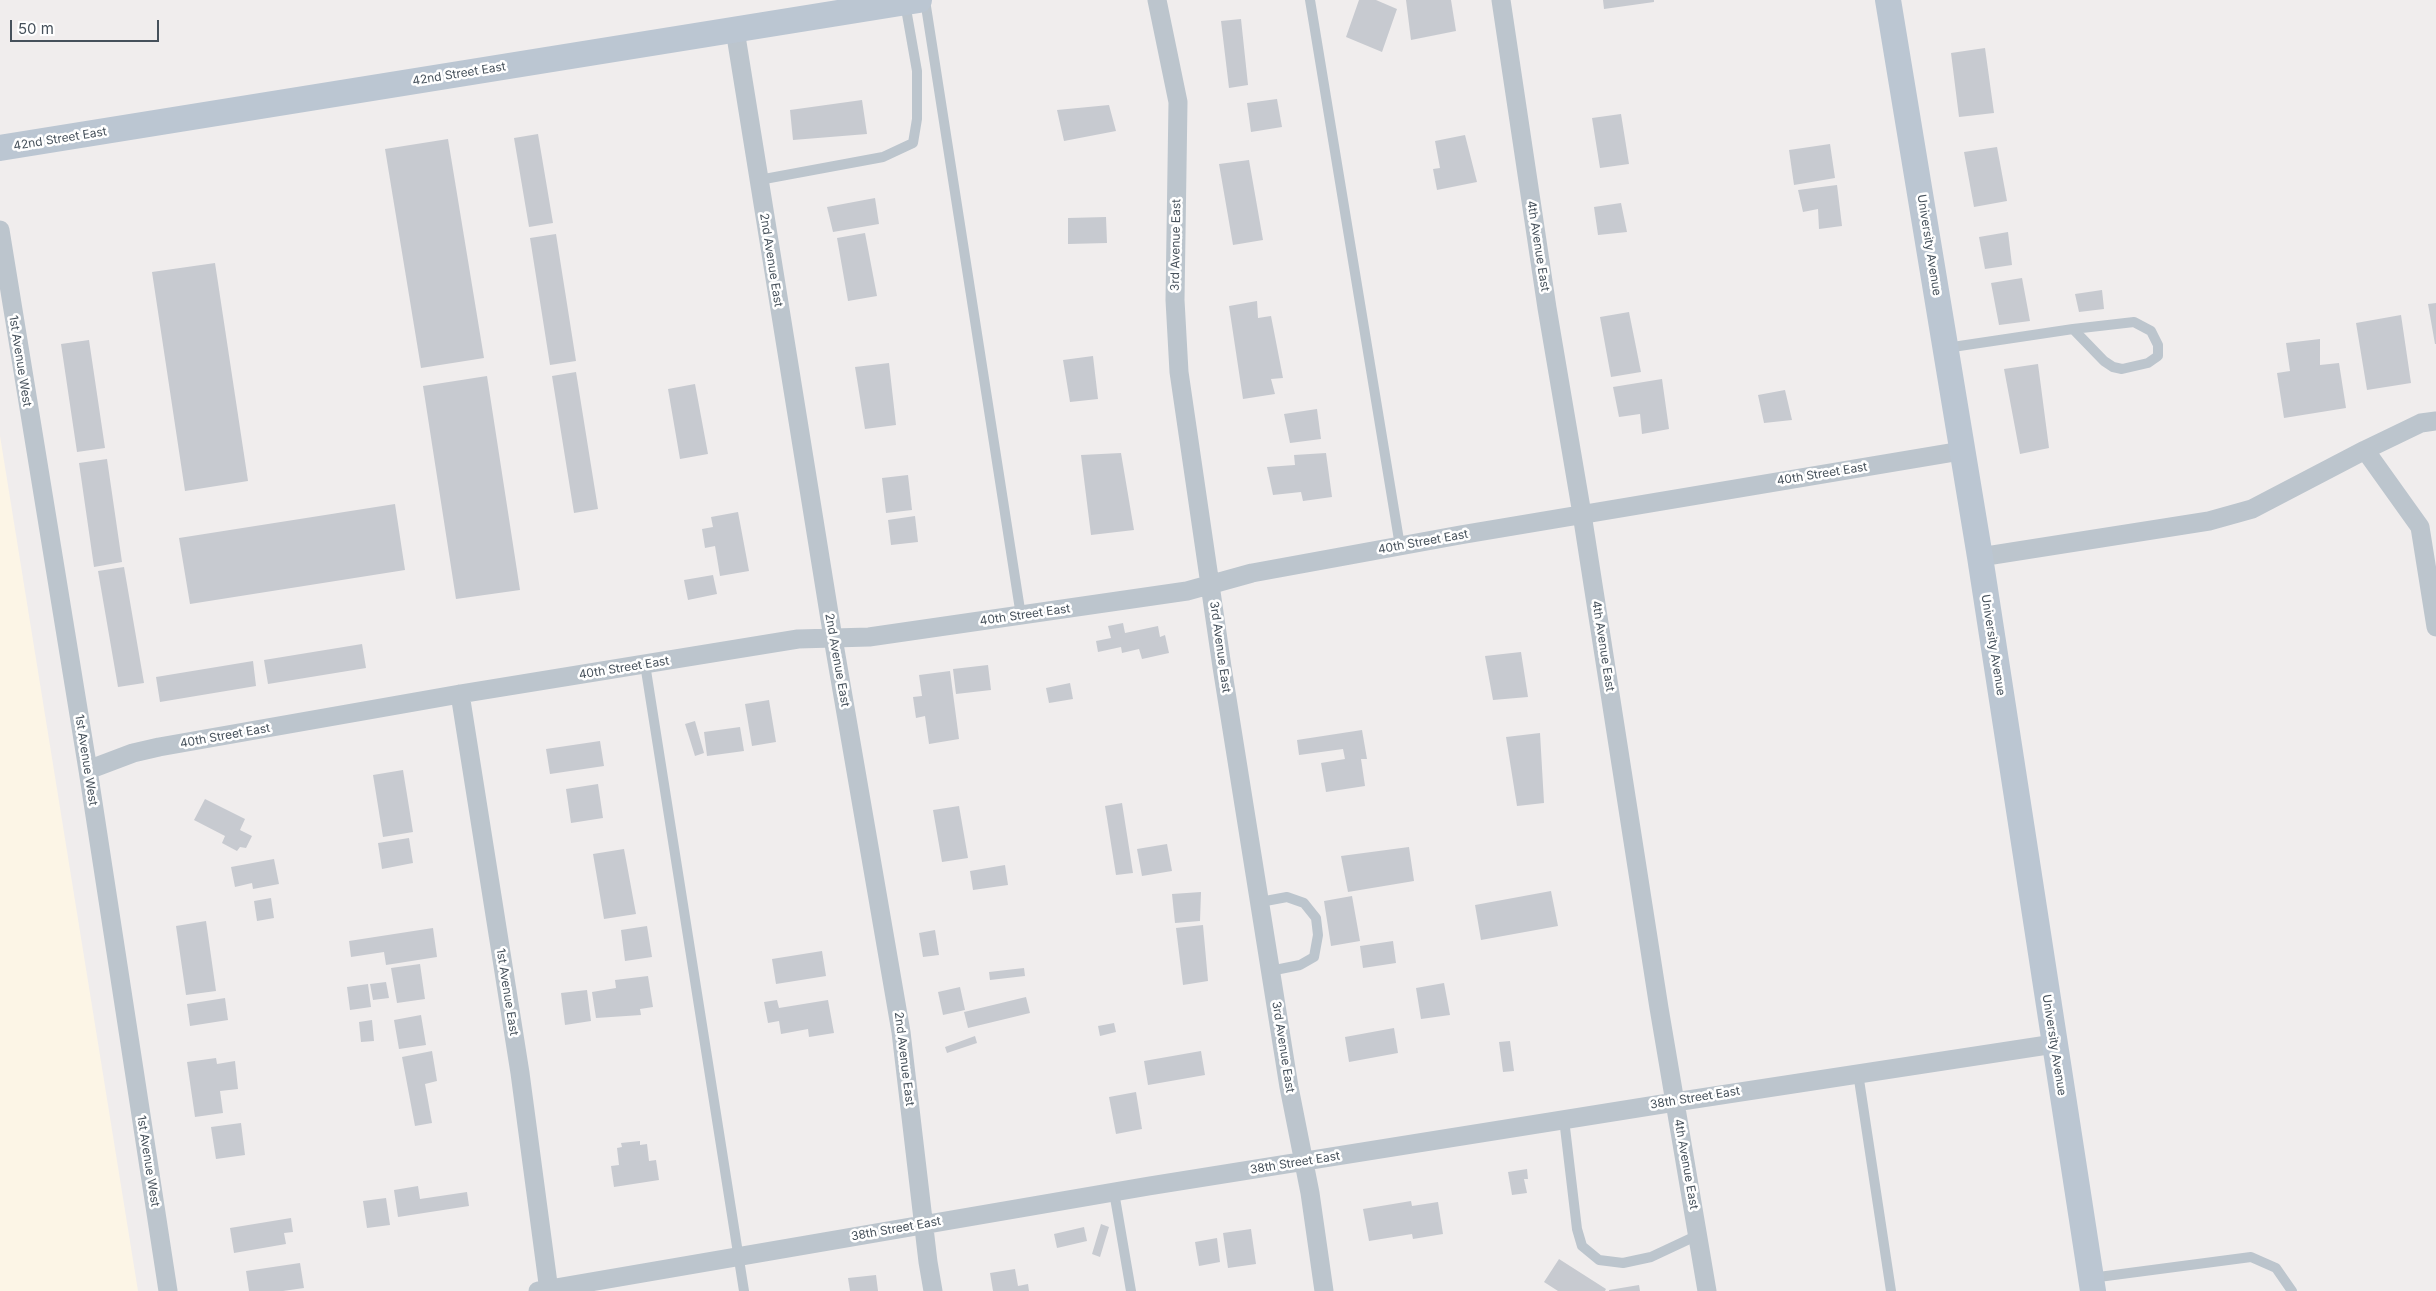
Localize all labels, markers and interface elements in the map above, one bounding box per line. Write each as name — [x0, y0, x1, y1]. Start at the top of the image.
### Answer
scale bar — [12, 10, 161, 42]
text: 50 m — [18, 19, 54, 38]
street label: 42nd Street East — [411, 60, 507, 88]
street label: 42nd Street East — [12, 125, 108, 153]
street label: University Avenue — [1914, 193, 1944, 297]
street label: 3rd Avenue East — [1168, 199, 1184, 291]
street label: 4th Avenue East — [1524, 199, 1552, 293]
street label: 2nd Avenue East — [756, 212, 786, 308]
street label: 1st Avenue West — [6, 314, 34, 408]
street label: 40th Street East — [1776, 460, 1868, 488]
street label: 40th Street East — [1377, 527, 1469, 557]
street label: University Avenue — [1978, 593, 2008, 697]
street label: 4th Avenue East — [1589, 599, 1617, 693]
street label: 3rd Avenue East — [1206, 600, 1234, 694]
street label: 40th Street East — [979, 602, 1071, 628]
street label: 2nd Avenue East — [822, 612, 852, 708]
street label: 40th Street East — [578, 654, 670, 682]
street label: 1st Avenue West — [72, 713, 100, 807]
street label: 40th Street East — [179, 721, 271, 751]
street label: 1st Avenue East — [493, 947, 521, 1037]
street label: University Avenue — [2039, 993, 2069, 1097]
street label: 3rd Avenue East — [1269, 1000, 1297, 1094]
street label: 2nd Avenue East — [891, 1011, 917, 1107]
street label: 38th Street East — [1649, 1084, 1741, 1112]
street label: 1st Avenue West — [134, 1114, 162, 1208]
street label: 4th Avenue East — [1671, 1118, 1701, 1210]
street label: 38th Street East — [1249, 1149, 1341, 1177]
street label: 38th Street East — [850, 1214, 942, 1244]

